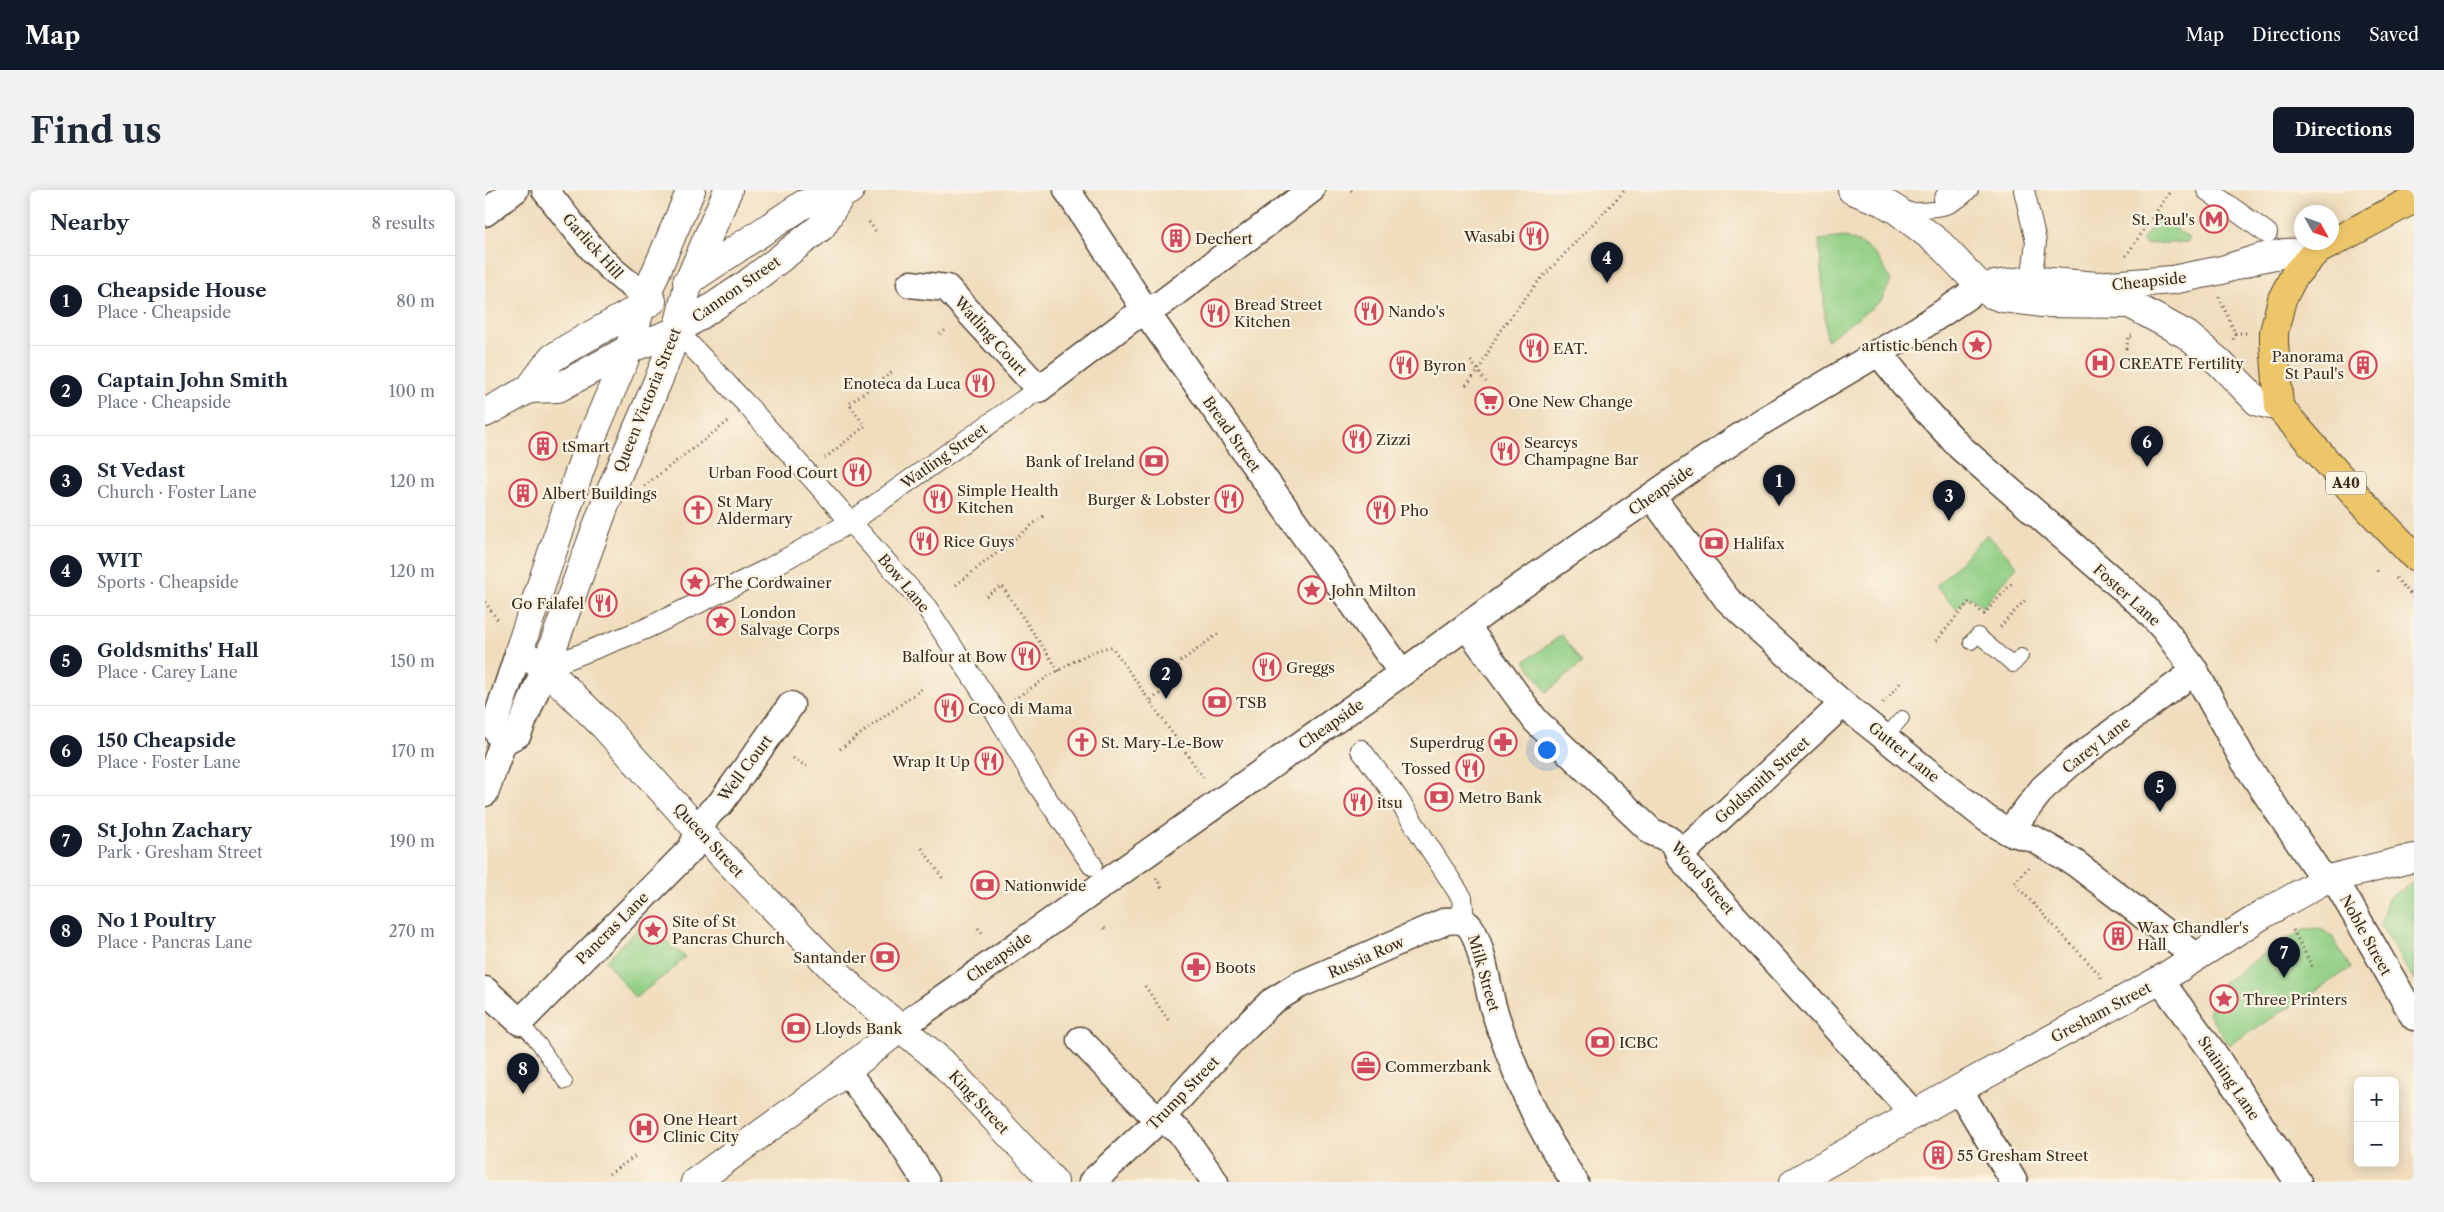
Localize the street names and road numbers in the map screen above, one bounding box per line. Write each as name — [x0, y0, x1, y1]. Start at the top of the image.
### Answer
street label: Garlick Hill — [559, 209, 628, 283]
street label: Cannon Street — [688, 251, 784, 326]
street label: Cheapside — [2111, 268, 2187, 294]
street label: Watling Court — [950, 292, 1032, 380]
street label: Queen Victoria Street — [609, 324, 685, 475]
street label: Bread Street — [1199, 392, 1266, 476]
street label: Watling Street — [896, 419, 991, 493]
street label: Cheapside — [1625, 461, 1697, 519]
road number: A40 — [2326, 472, 2366, 494]
street label: Bow Lane — [874, 550, 934, 616]
street label: Foster Lane — [2089, 560, 2165, 630]
street label: Cheapside — [1295, 695, 1367, 753]
street label: Carey Lane — [2058, 713, 2134, 777]
street label: Gutter Lane — [1865, 718, 1943, 786]
street label: Well Court — [713, 731, 776, 806]
street label: Goldsmith Street — [1711, 732, 1814, 828]
street label: Queen Street — [670, 799, 749, 882]
street label: Wood Street — [1666, 837, 1739, 919]
street label: Pancras Lane — [572, 888, 652, 968]
street label: Noble Street — [2336, 891, 2396, 979]
street label: Cheapside — [963, 928, 1035, 986]
street label: Russia Row — [1325, 931, 1408, 982]
street label: Milk Street — [1464, 932, 1504, 1014]
street label: Gresham Street — [2048, 977, 2155, 1046]
street label: Staining Lane — [2194, 1032, 2264, 1124]
street label: Trump Street — [1143, 1052, 1224, 1134]
street label: King Street — [945, 1066, 1014, 1138]

